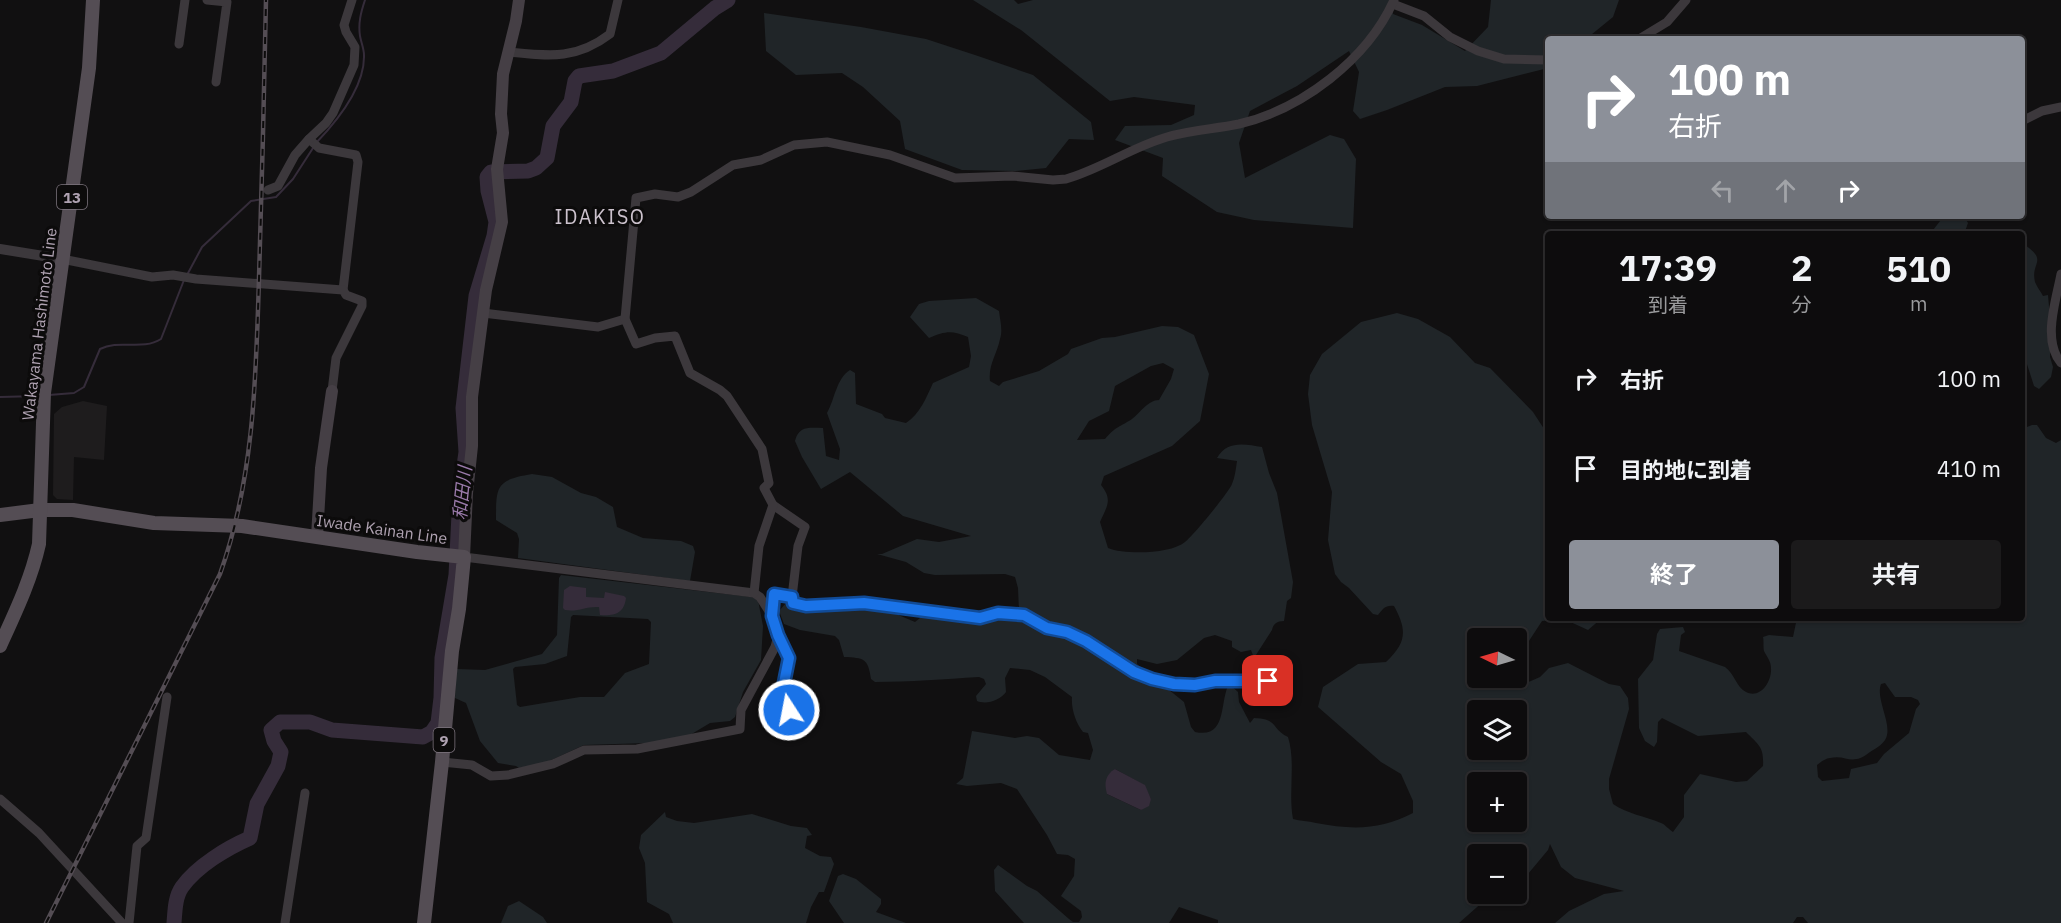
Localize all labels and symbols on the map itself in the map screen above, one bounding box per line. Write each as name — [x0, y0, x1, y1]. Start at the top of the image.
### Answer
road number: 13 — [57, 185, 87, 209]
district label: IDAKISO — [555, 203, 645, 230]
street label: Wakayama Hashimoto Line — [17, 226, 61, 421]
water label: 和田川 — [448, 463, 476, 521]
street label: Iwade Kainan Line — [315, 510, 449, 548]
north arrow — [1467, 628, 1527, 688]
pin — [1242, 655, 1293, 706]
position arrow — [757, 678, 821, 742]
road number: 9 — [434, 728, 454, 752]

